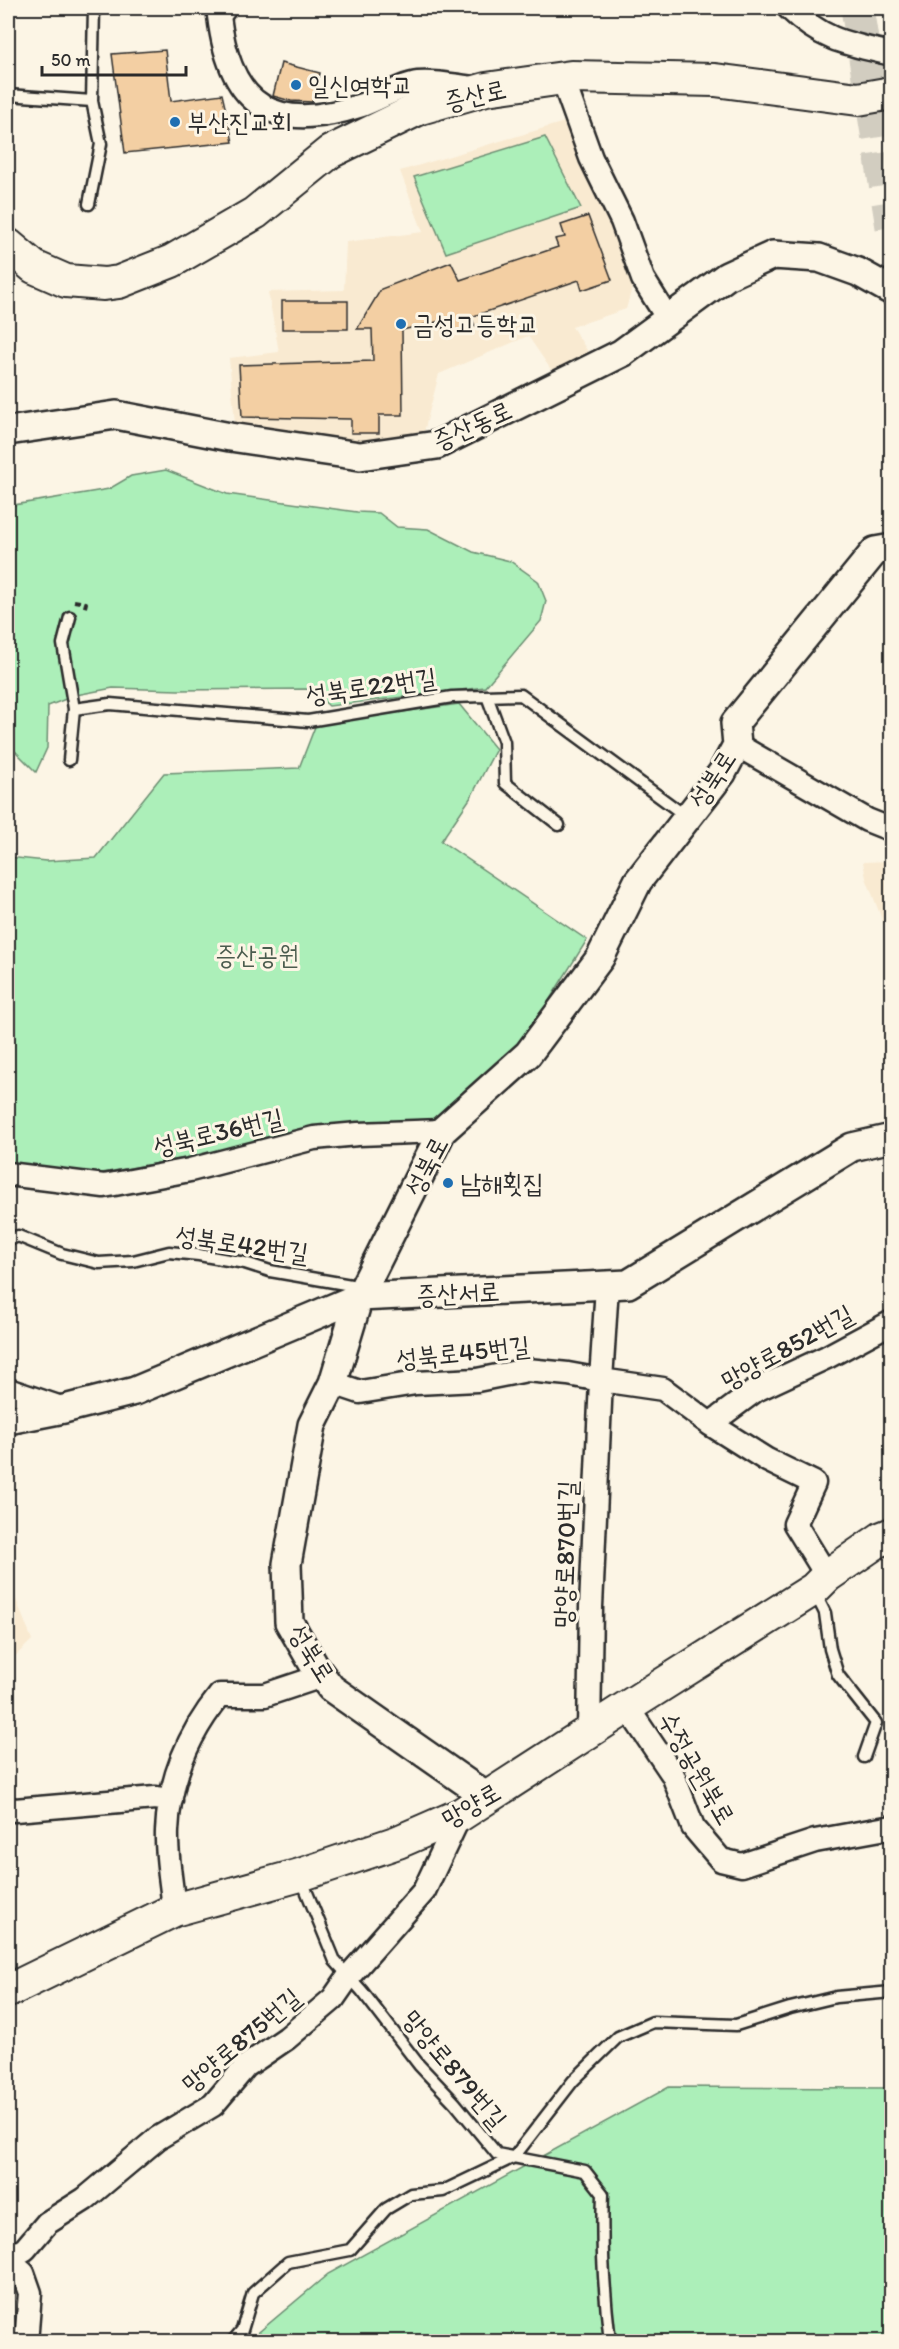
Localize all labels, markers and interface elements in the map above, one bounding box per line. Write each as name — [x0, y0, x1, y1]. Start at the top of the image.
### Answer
scale bar — [42, 39, 186, 77]
text: 50 m — [51, 49, 91, 71]
place label: 일신여학교 — [308, 69, 413, 101]
street label: 증산로 — [441, 72, 509, 118]
marker: 일신여학교 — [289, 78, 303, 92]
place label: 부산진교회 — [187, 106, 292, 138]
marker: 부산진교회 — [168, 115, 182, 129]
place label: 금성고등학교 — [413, 308, 539, 340]
marker: 금성고등학교 — [394, 317, 408, 331]
street label: 증산동로 — [427, 393, 517, 457]
street label: 성북로22번길 — [303, 661, 439, 711]
street label: 성북로 — [681, 744, 743, 814]
park label: 증산공원 — [215, 939, 299, 971]
street label: 성북로36번길 — [150, 1101, 286, 1162]
street label: 성북로 — [397, 1131, 455, 1201]
place label: 남해횟집 — [460, 1167, 544, 1199]
marker: 남해횟집 — [441, 1176, 455, 1190]
street label: 성북로42번길 — [173, 1219, 311, 1269]
street label: 증산서로 — [415, 1275, 501, 1311]
street label: 망양로852번길 — [715, 1298, 859, 1396]
street label: 성북로45번길 — [395, 1329, 531, 1375]
street label: 망양로870번길 — [546, 1480, 584, 1628]
street label: 성북로 — [282, 1618, 342, 1688]
street label: 수정공원북로 — [652, 1706, 742, 1830]
street label: 망양로 — [436, 1775, 506, 1835]
street label: 망양로875번길 — [175, 1981, 307, 2099]
street label: 망양로879번길 — [396, 2003, 514, 2135]

